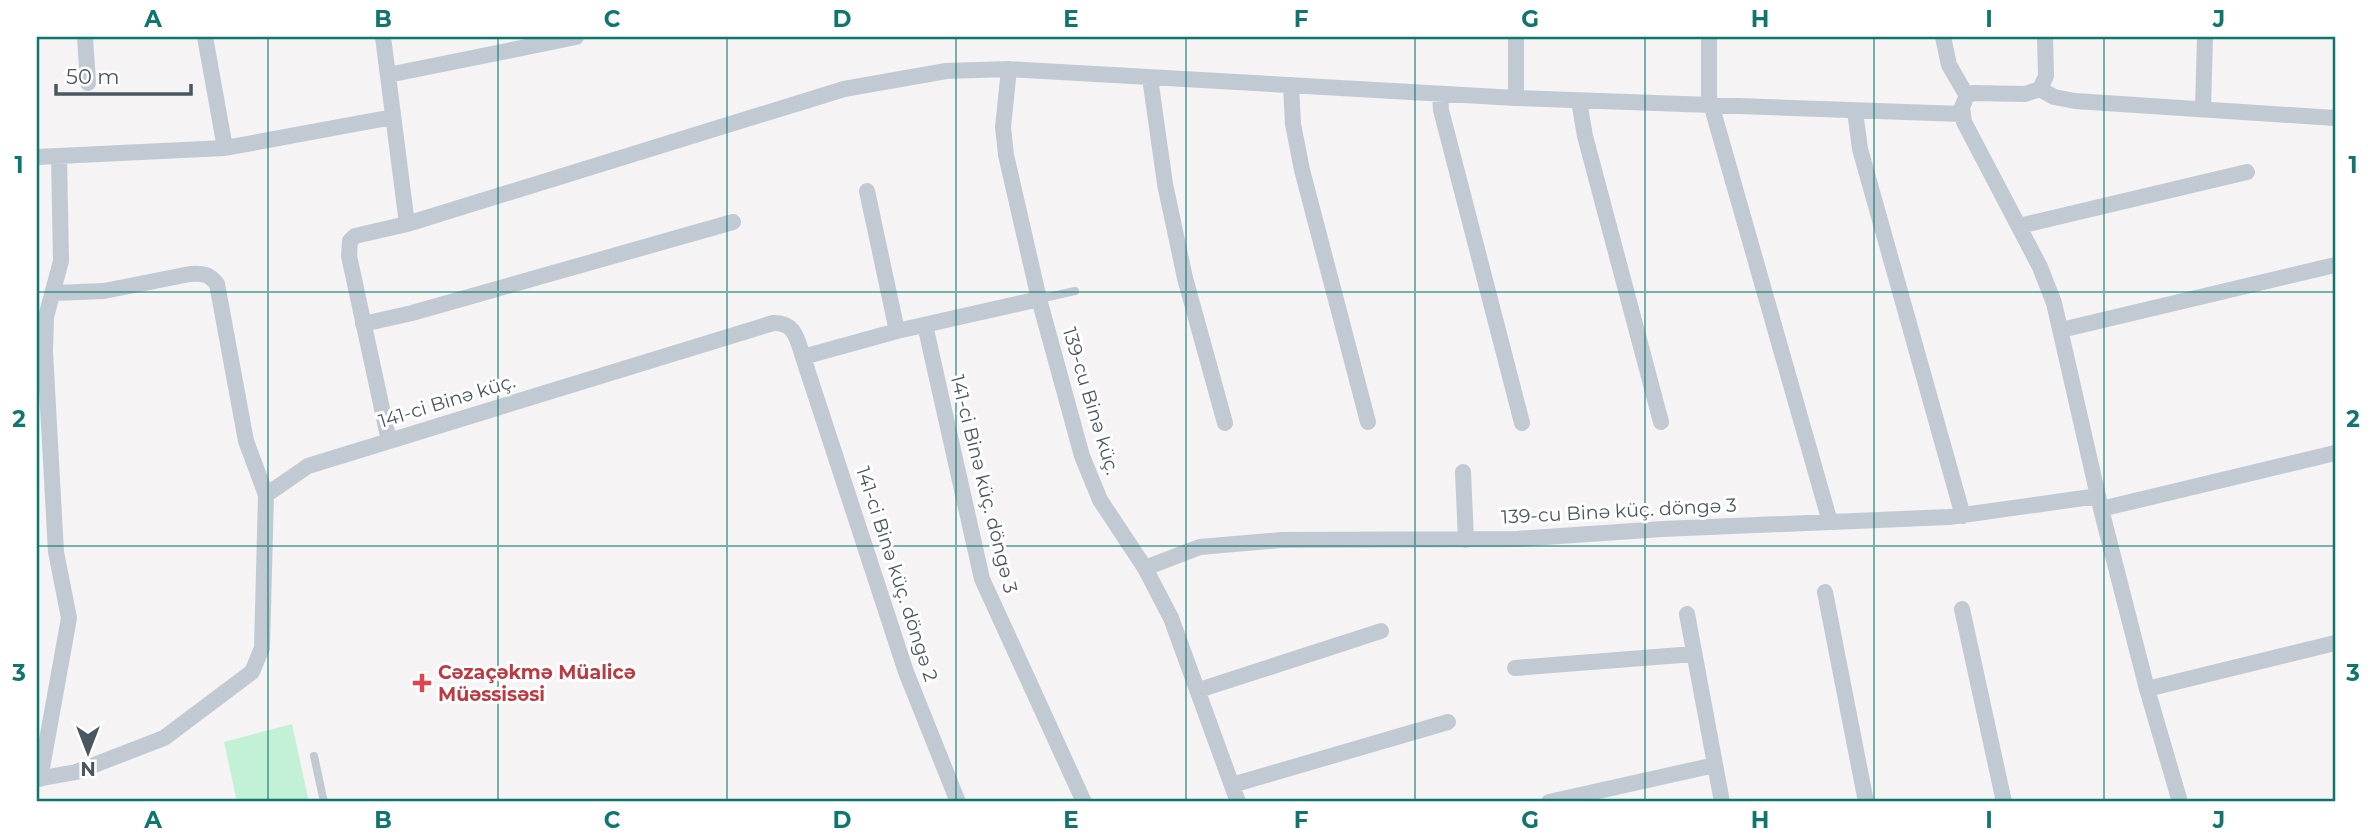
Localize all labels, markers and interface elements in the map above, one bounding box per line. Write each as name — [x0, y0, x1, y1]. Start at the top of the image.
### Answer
text: A — [143, 5, 162, 33]
text: B — [374, 5, 392, 33]
text: C — [604, 5, 621, 33]
text: D — [833, 5, 852, 33]
text: E — [1063, 5, 1079, 33]
text: F — [1294, 5, 1309, 33]
text: G — [1521, 5, 1539, 33]
text: H — [1751, 5, 1769, 33]
text: I — [1985, 5, 1993, 33]
text: J — [2212, 5, 2225, 33]
scale bar — [56, 52, 191, 96]
text: 50 m — [66, 64, 120, 89]
text: 1 — [14, 151, 24, 179]
text: 1 — [2348, 151, 2358, 179]
street label: 139-cu Binə küç. — [1058, 324, 1124, 478]
street label: 141-ci Binə küç. — [376, 369, 518, 433]
street label: 141-ci Binə küç. döngə 3 — [946, 372, 1022, 596]
text: 2 — [12, 405, 26, 433]
text: 2 — [2346, 405, 2360, 433]
street label: 141-ci Binə küç. döngə 2 — [851, 464, 943, 685]
street label: 139-cu Binə küç. döngə 3 — [1501, 493, 1737, 529]
text: 3 — [11, 659, 26, 687]
text: 3 — [2345, 659, 2360, 687]
place label: Cəzaçəkmə Müalicə Müəssisəsi — [438, 661, 636, 706]
marker: Cəzaçəkmə Müalicə Müəssisəsi — [412, 673, 432, 693]
north arrow — [52, 716, 122, 786]
text: N — [80, 757, 96, 780]
text: A — [143, 806, 162, 834]
text: B — [374, 806, 392, 834]
text: C — [604, 806, 621, 834]
text: D — [833, 806, 852, 834]
text: E — [1063, 806, 1079, 834]
text: F — [1294, 806, 1309, 834]
text: G — [1521, 806, 1539, 834]
text: H — [1751, 806, 1769, 834]
text: I — [1985, 806, 1993, 834]
text: J — [2212, 806, 2225, 834]

